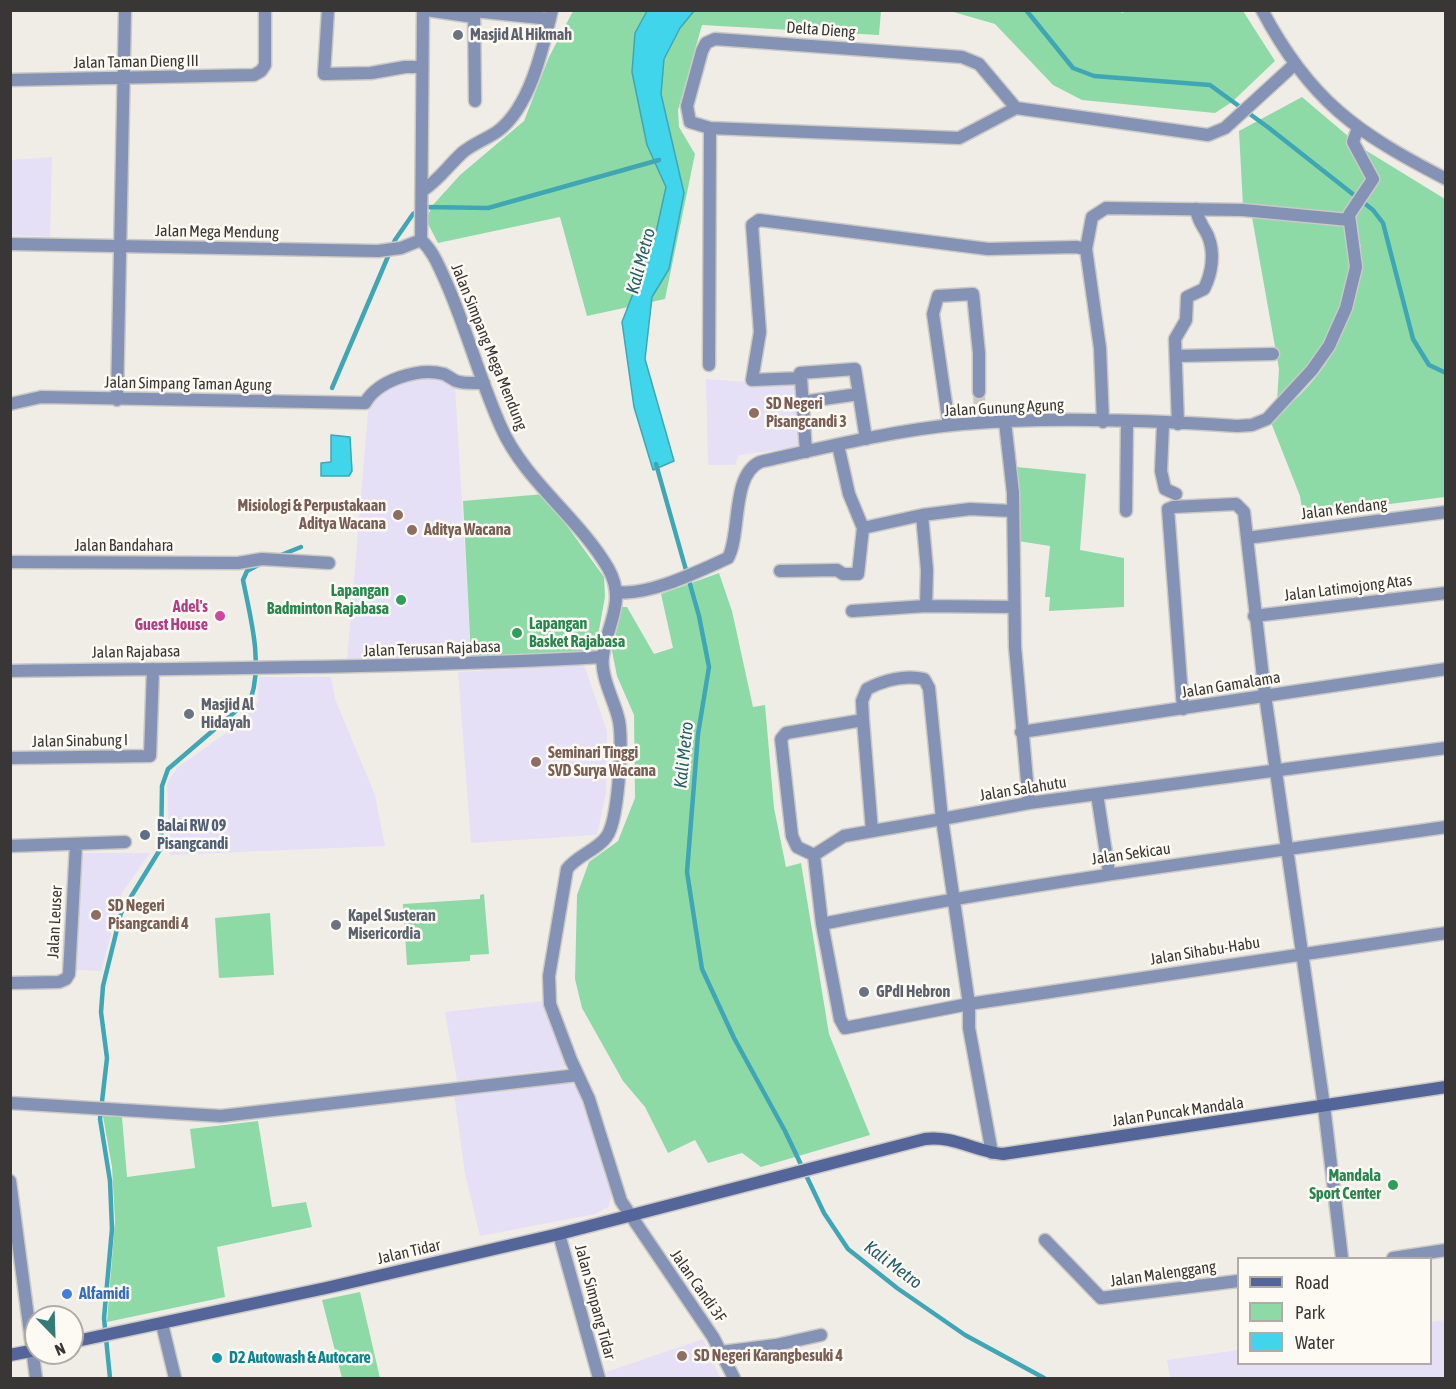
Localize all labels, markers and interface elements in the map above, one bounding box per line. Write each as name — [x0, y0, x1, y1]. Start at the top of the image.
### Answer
street label: Delta Dieng — [786, 18, 856, 42]
place label: Masjid Al Hikmah — [470, 25, 572, 45]
marker: Masjid Al Hikmah — [451, 28, 465, 42]
street label: Jalan Taman Dieng III — [73, 51, 199, 73]
street label: Jalan Mega Mendung — [155, 221, 279, 243]
water label: Kali Metro — [622, 226, 660, 296]
street label: Jalan Simpang Mega Mendung — [447, 261, 531, 433]
street label: Jalan Simpang Taman Agung — [104, 373, 272, 395]
place label: SD Negeri Pisangcandi 3 — [766, 394, 847, 432]
street label: Jalan Gunung Agung — [944, 395, 1064, 421]
marker: SD Negeri Pisangcandi 3 — [747, 406, 761, 420]
street label: Jalan Kendang — [1300, 494, 1388, 524]
place label: Misiologi & Perpustakaan Aditya Wacana — [238, 496, 386, 534]
marker: Misiologi & Perpustakaan Aditya Wacana — [391, 508, 405, 522]
place label: Aditya Wacana — [424, 520, 511, 540]
marker: Aditya Wacana — [405, 523, 419, 537]
street label: Jalan Bandahara — [74, 536, 174, 556]
street label: Jalan Latimojong Atas — [1283, 571, 1413, 605]
place label: Lapangan Badminton Rajabasa — [267, 581, 389, 619]
marker: Lapangan Badminton Rajabasa — [394, 593, 408, 607]
place label: Adel's Guest House — [135, 597, 208, 635]
marker: Adel's Guest House — [213, 609, 227, 623]
place label: Lapangan Basket Rajabasa — [529, 614, 625, 652]
marker: Lapangan Basket Rajabasa — [510, 626, 524, 640]
street label: Jalan Terusan Rajabasa — [363, 637, 501, 661]
street label: Jalan Rajabasa — [91, 642, 181, 662]
street label: Jalan Gamalama — [1180, 668, 1282, 702]
place label: Masjid Al Hidayah — [201, 695, 254, 733]
marker: Masjid Al Hidayah — [182, 707, 196, 721]
water label: Kali Metro — [670, 721, 698, 789]
street label: Jalan Sinabung I — [32, 731, 128, 751]
place label: Seminari Tinggi SVD Surya Wacana — [548, 743, 656, 781]
marker: Seminari Tinggi SVD Surya Wacana — [529, 755, 543, 769]
street label: Jalan Salahutu — [978, 773, 1068, 805]
place label: Balai RW 09 Pisangcandi — [157, 816, 228, 854]
marker: Balai RW 09 Pisangcandi — [138, 828, 152, 842]
street label: Jalan Sekicau — [1090, 839, 1172, 869]
street label: Jalan Leuser — [44, 885, 66, 959]
place label: SD Negeri Pisangcandi 4 — [108, 896, 189, 934]
place label: Kapel Susteran Misericordia — [348, 906, 436, 944]
marker: SD Negeri Pisangcandi 4 — [89, 908, 103, 922]
marker: Kapel Susteran Misericordia — [329, 918, 343, 932]
street label: Jalan Sihabu-Habu — [1149, 933, 1261, 969]
place label: GPdI Hebron — [876, 982, 950, 1002]
marker: GPdI Hebron — [857, 985, 871, 999]
street label: Jalan Puncak Mandala — [1111, 1093, 1245, 1131]
place label: Mandala Sport Center — [1309, 1166, 1381, 1204]
marker: Mandala Sport Center — [1386, 1178, 1400, 1192]
street label: Jalan Tidar — [376, 1235, 442, 1269]
water label: Kali Metro — [860, 1236, 926, 1294]
street label: Jalan Simpang Tidar — [570, 1242, 620, 1362]
street label: Jalan Candi 3F — [666, 1246, 730, 1326]
street label: Jalan Malenggang — [1109, 1257, 1217, 1291]
legend — [1237, 1257, 1432, 1365]
text: Road — [1295, 1272, 1329, 1293]
place label: Alfamidi — [79, 1284, 129, 1304]
marker: Alfamidi — [60, 1287, 74, 1301]
text: Park — [1295, 1302, 1325, 1323]
north arrow — [24, 1305, 84, 1365]
text: Water — [1295, 1332, 1334, 1353]
text: N — [52, 1340, 68, 1360]
place label: SD Negeri Karangbesuki 4 — [694, 1346, 843, 1366]
place label: D2 Autowash & Autocare — [229, 1348, 371, 1368]
marker: SD Negeri Karangbesuki 4 — [675, 1349, 689, 1363]
marker: D2 Autowash & Autocare — [210, 1351, 224, 1365]

